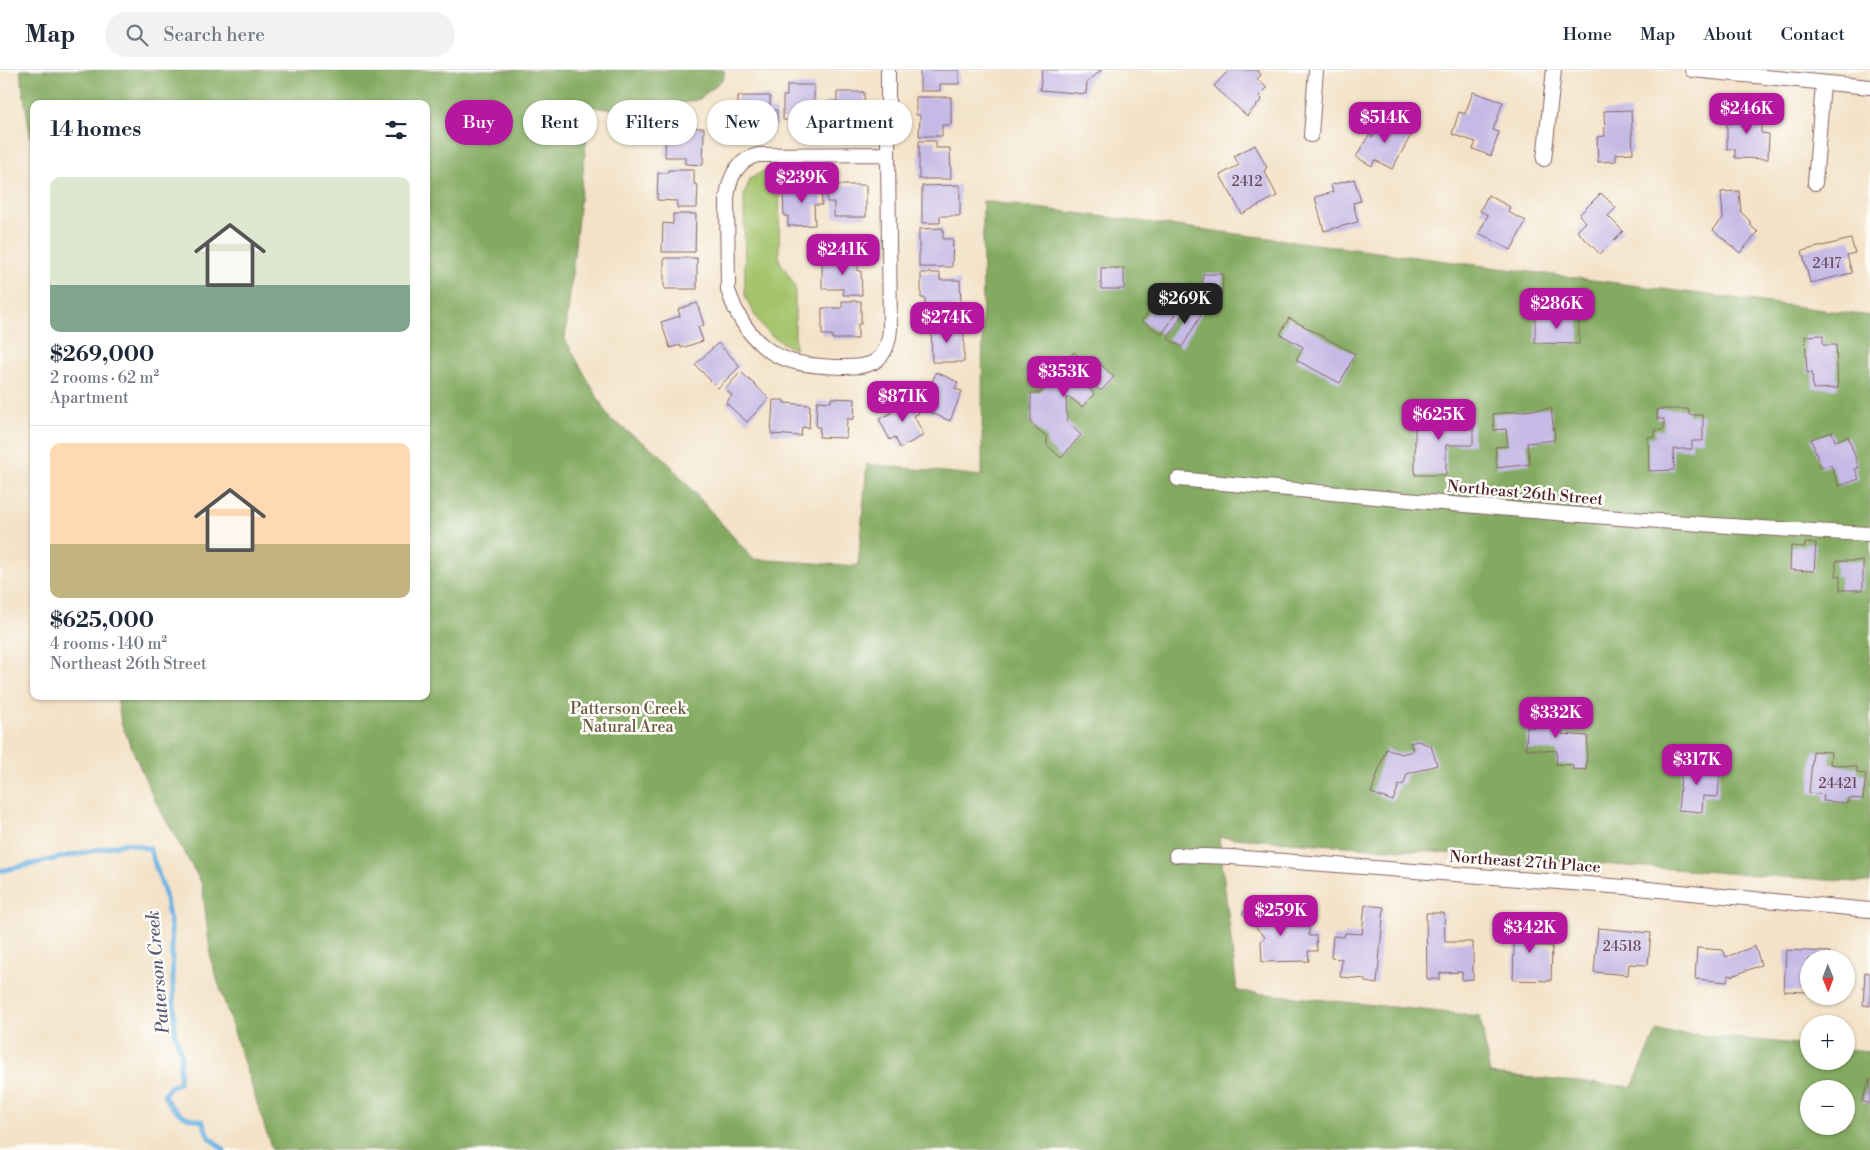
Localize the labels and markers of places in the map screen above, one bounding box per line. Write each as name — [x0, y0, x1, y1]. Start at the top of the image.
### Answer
pin: $246K — [1712, 92, 1782, 135]
pin: $514K — [1350, 102, 1420, 144]
pin: $239K — [767, 162, 837, 204]
pin: $241K — [808, 234, 878, 276]
pin: $269K — [1150, 282, 1220, 325]
pin: $286K — [1522, 288, 1592, 330]
pin: $274K — [912, 302, 982, 344]
pin: $353K — [1029, 356, 1099, 398]
pin: $871K — [868, 380, 938, 423]
pin: $625K — [1404, 398, 1474, 441]
pin: $332K — [1521, 696, 1591, 739]
pin: $317K — [1662, 744, 1732, 786]
pin: $259K — [1246, 894, 1316, 937]
pin: $342K — [1495, 912, 1565, 954]

